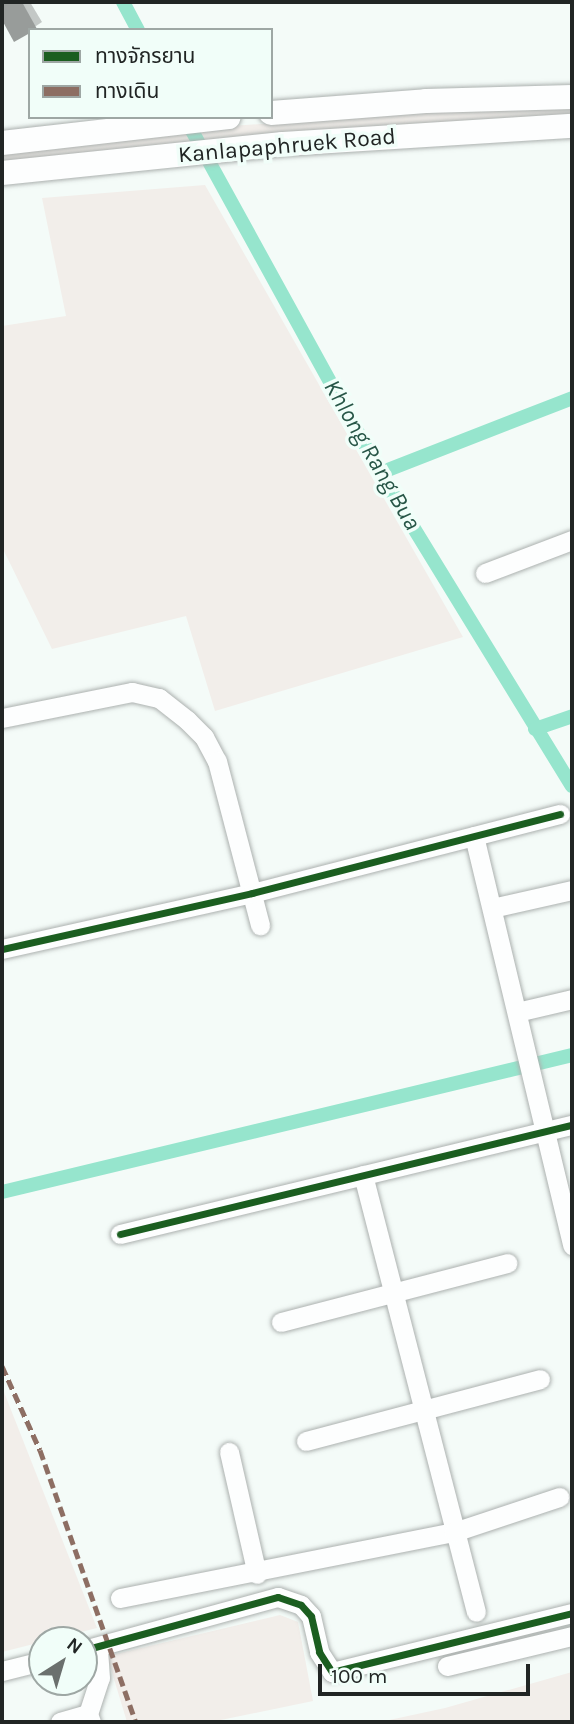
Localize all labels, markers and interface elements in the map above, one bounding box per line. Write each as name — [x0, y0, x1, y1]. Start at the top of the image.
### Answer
legend — [28, 28, 273, 119]
text: ทางจักรยาน — [95, 44, 196, 68]
text: ทางเดิน — [95, 79, 159, 103]
street label: Kanlapaphruek Road — [177, 123, 397, 169]
water label: Khlong Rang Bua — [317, 375, 427, 535]
north arrow — [28, 1626, 98, 1696]
text: N — [62, 1633, 86, 1659]
scale bar — [322, 1650, 534, 1694]
text: 100 m — [331, 1664, 388, 1688]

